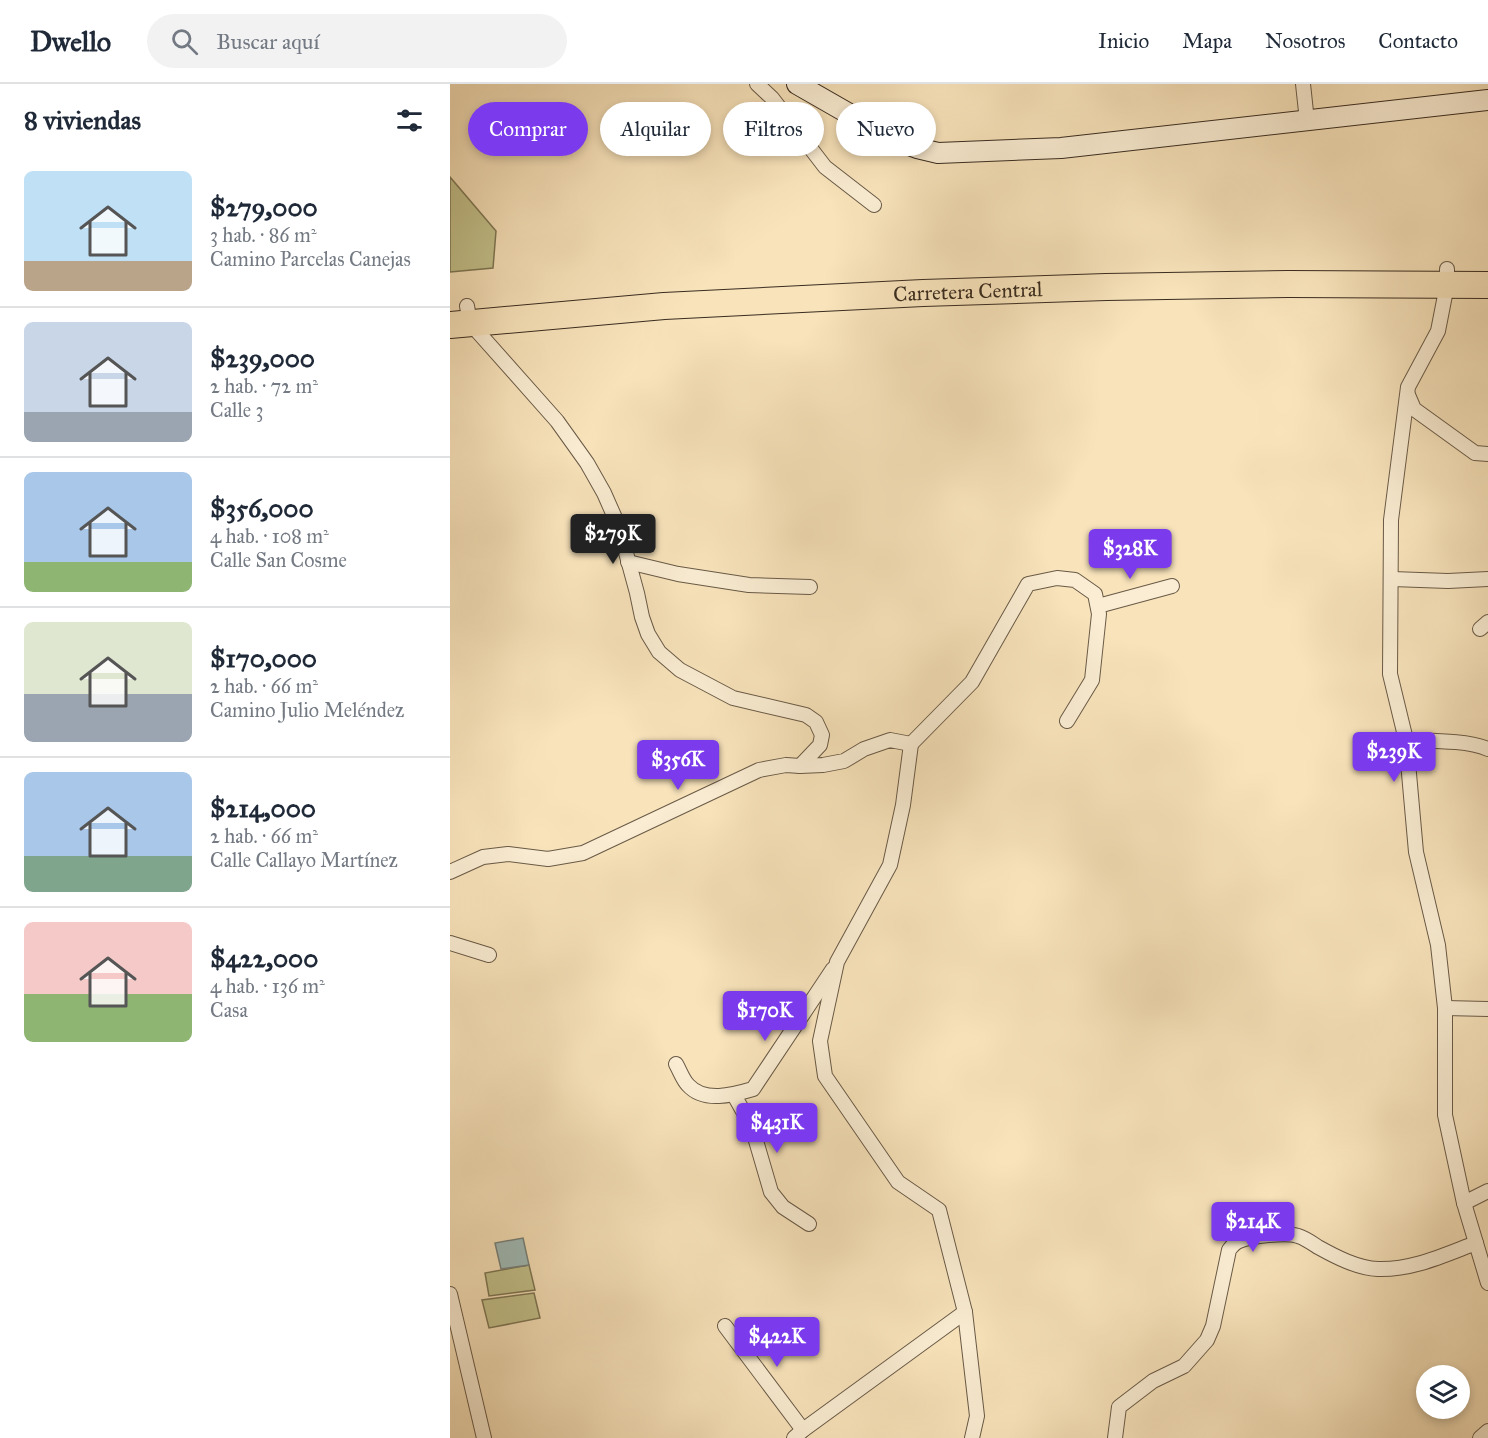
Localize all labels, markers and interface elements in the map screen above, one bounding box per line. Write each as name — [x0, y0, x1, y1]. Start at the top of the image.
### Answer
search box — [147, 14, 567, 68]
text: Dwello — [30, 24, 111, 59]
icon: search — [168, 25, 201, 58]
text: Buscar aquí — [216, 28, 320, 55]
text: Inicio — [1098, 28, 1149, 54]
text: Mapa — [1182, 28, 1232, 54]
text: Nosotros — [1265, 28, 1345, 54]
text: Contacto — [1378, 28, 1458, 54]
chip: Comprar — [468, 102, 588, 156]
chip: Alquilar — [600, 102, 711, 156]
chip: Filtros — [723, 102, 824, 156]
chip: Nuevo — [836, 102, 936, 156]
text: 8 viviendas — [24, 104, 141, 136]
icon: filters — [393, 104, 426, 137]
text: $279,000 — [210, 191, 318, 223]
icon: home — [72, 195, 144, 267]
text: 3 hab. · 86 m² — [210, 223, 317, 247]
text: Camino Parcelas Canejas — [210, 247, 411, 271]
street label: Carretera Central — [893, 276, 1043, 307]
text: $239,000 — [210, 342, 315, 374]
icon: home — [72, 346, 144, 418]
text: 2 hab. · 72 m² — [210, 374, 318, 398]
text: Calle 3 — [210, 398, 263, 422]
text: $356,000 — [210, 492, 314, 524]
icon: home — [72, 496, 144, 568]
pin: $279K — [571, 514, 655, 565]
text: $279K — [585, 521, 641, 545]
text: 4 hab. · 108 m² — [210, 524, 329, 548]
pin: $328K — [1088, 529, 1172, 580]
text: $328K — [1103, 536, 1157, 560]
text: Calle San Cosme — [210, 548, 347, 572]
text: $170,000 — [210, 642, 317, 674]
icon: home — [72, 646, 144, 718]
text: 2 hab. · 66 m² — [210, 674, 318, 698]
text: Camino Julio Meléndez — [210, 698, 404, 722]
pin: $239K — [1352, 732, 1436, 783]
text: $239K — [1367, 739, 1421, 763]
pin: $356K — [636, 740, 720, 791]
text: $356K — [651, 747, 705, 771]
text: $214,000 — [210, 792, 316, 824]
icon: home — [72, 796, 144, 868]
text: 2 hab. · 66 m² — [210, 824, 318, 848]
text: Calle Callayo Martínez — [210, 848, 398, 872]
text: $422,000 — [210, 942, 318, 974]
icon: home — [72, 946, 144, 1018]
text: 4 hab. · 136 m² — [210, 974, 325, 998]
pin: $170K — [723, 991, 807, 1042]
text: Casa — [210, 998, 248, 1022]
text: $170K — [737, 998, 793, 1022]
pin: $431K — [735, 1103, 819, 1154]
text: $431K — [750, 1110, 804, 1134]
pin: $214K — [1211, 1202, 1295, 1253]
text: $214K — [1225, 1209, 1281, 1233]
pin: $422K — [735, 1317, 819, 1368]
text: $422K — [749, 1324, 806, 1348]
map controls — [1416, 1365, 1470, 1419]
button: layers — [1416, 1365, 1470, 1419]

